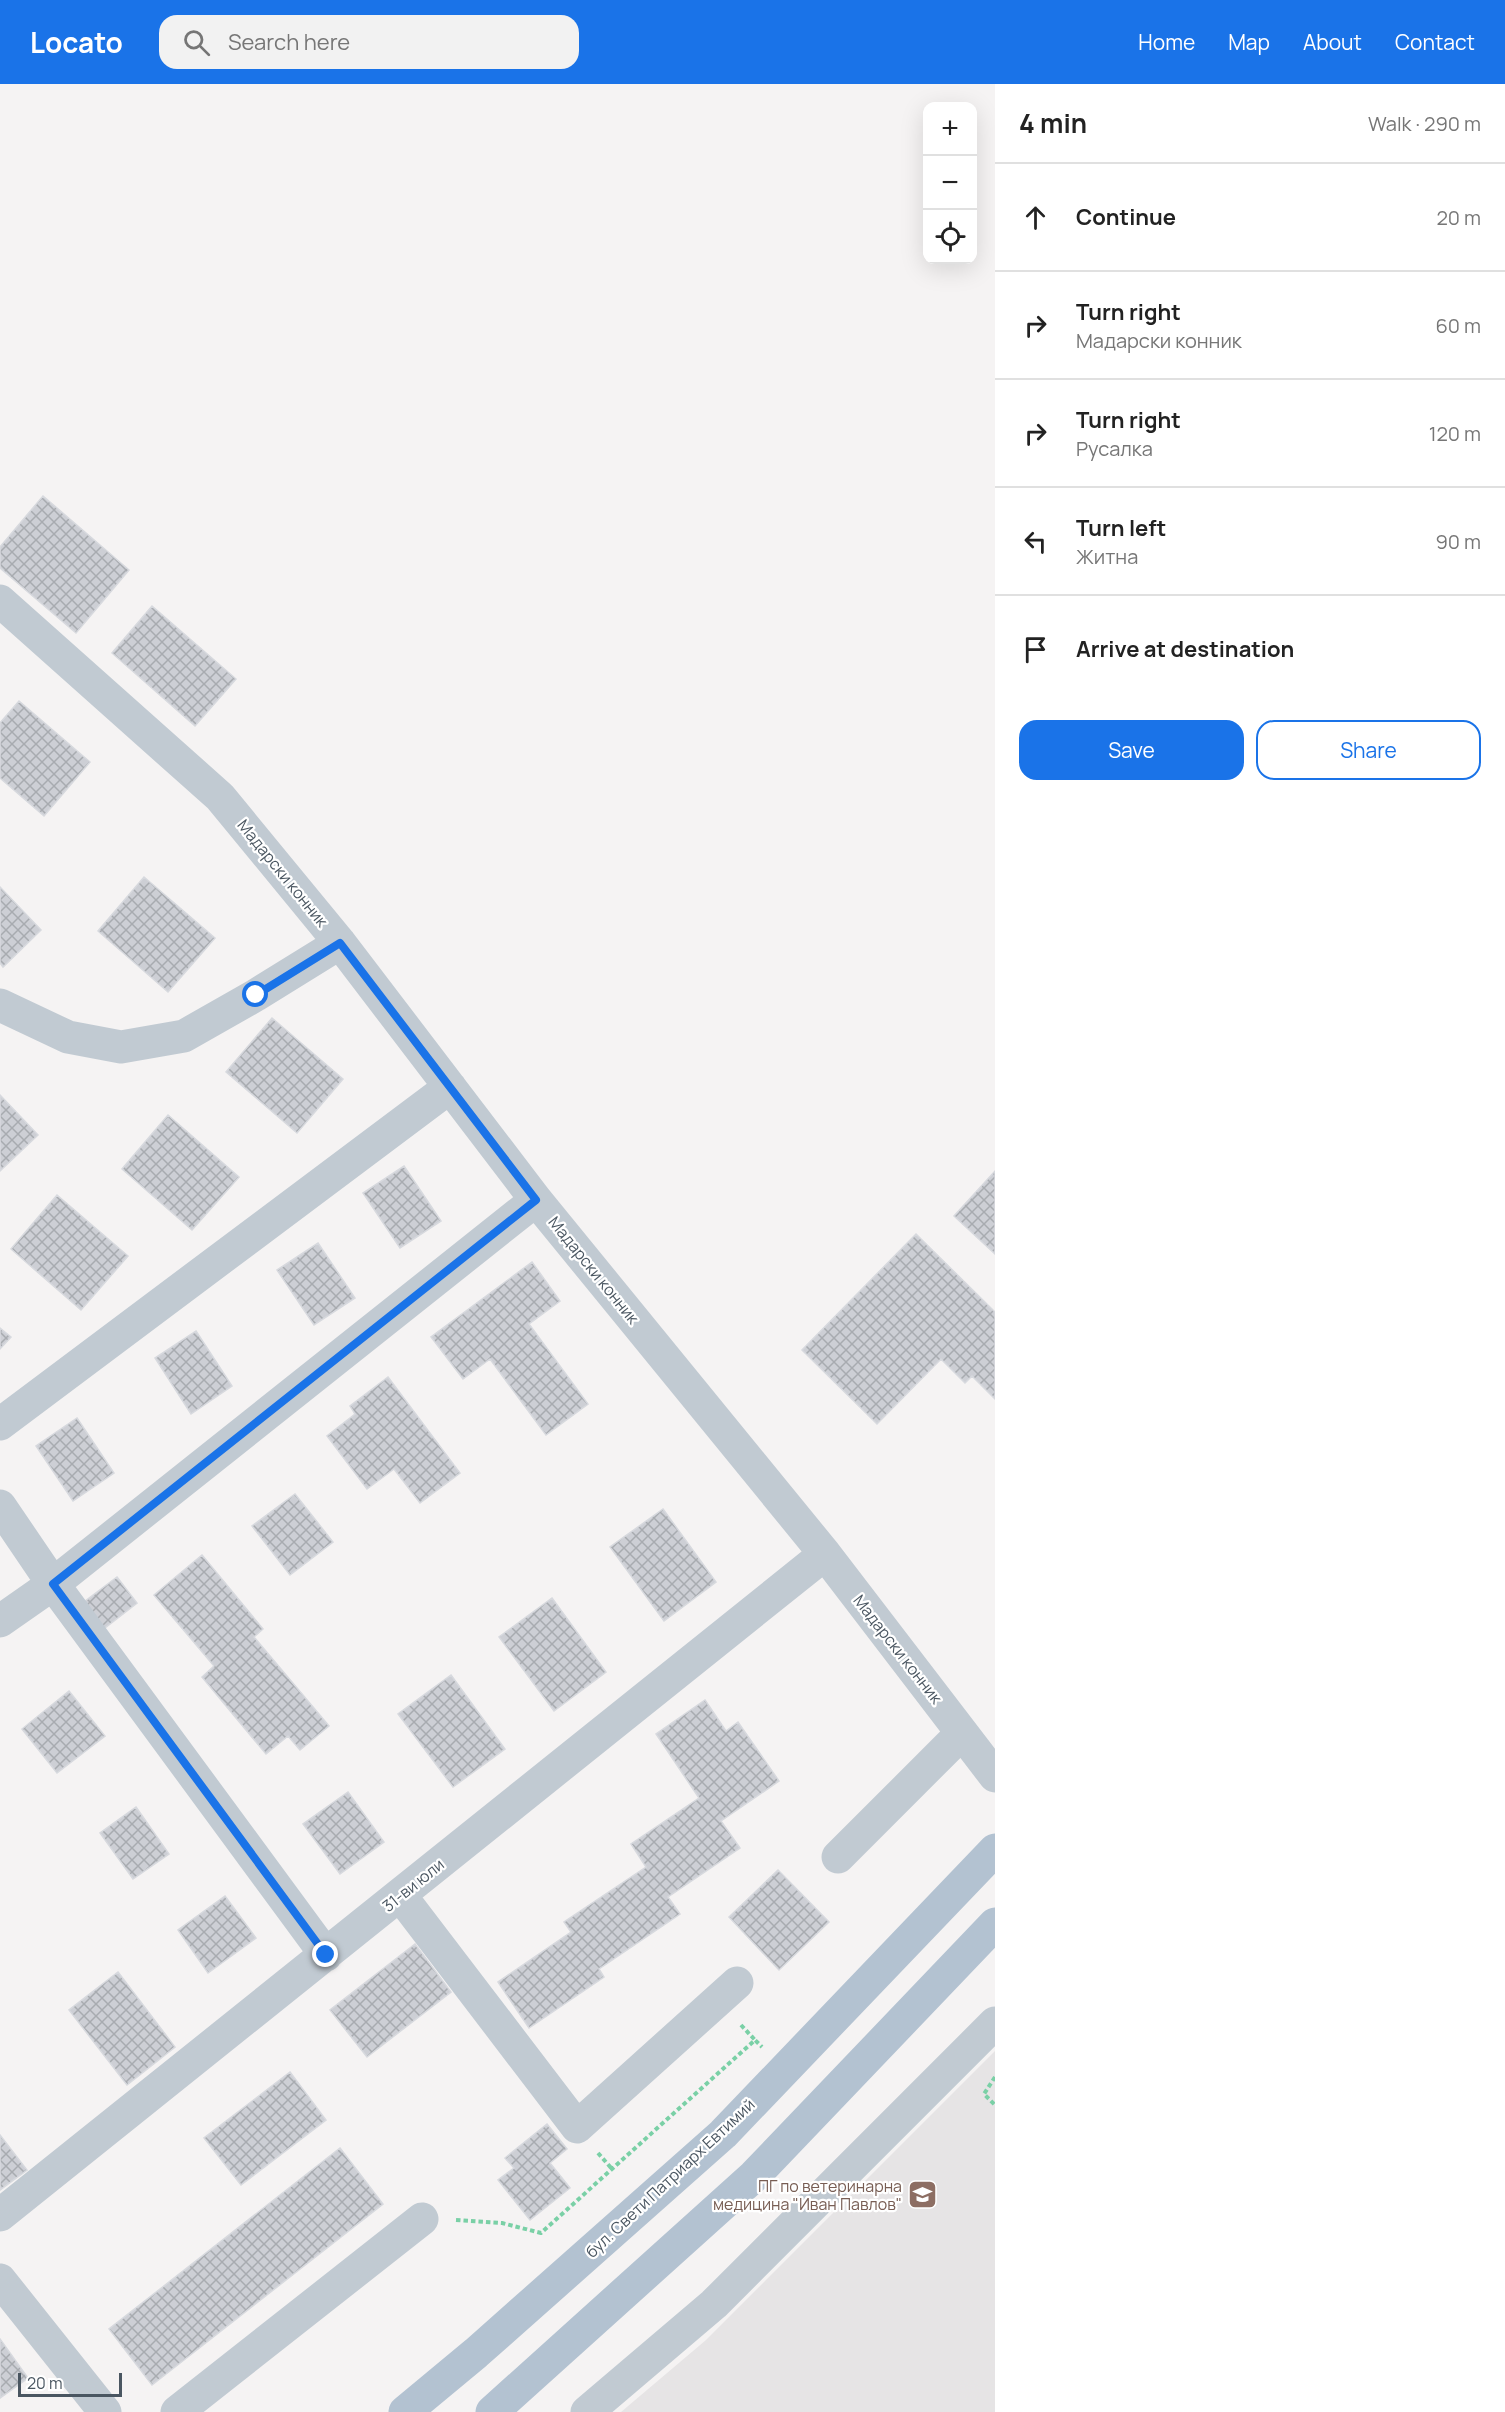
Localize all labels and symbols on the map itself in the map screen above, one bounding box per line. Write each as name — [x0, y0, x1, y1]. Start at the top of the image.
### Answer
street label: Мадарски конник — [233, 815, 334, 932]
route start — [242, 981, 268, 1007]
street label: Мадарски конник — [544, 1212, 645, 1329]
street label: Мадарски конник — [849, 1590, 948, 1709]
street label: 31-ви юли — [377, 1853, 449, 1917]
route end — [312, 1941, 338, 1967]
street label: бул. Свети Патриарх Евтимий — [581, 2094, 759, 2262]
place label: ПГ по ветеринарна медицина "Иван Павлов" — [713, 2175, 902, 2215]
school or university icon: ПГ по ветеринарна медицина "Иван Павлов" — [907, 2179, 939, 2211]
scale bar — [18, 2370, 122, 2398]

